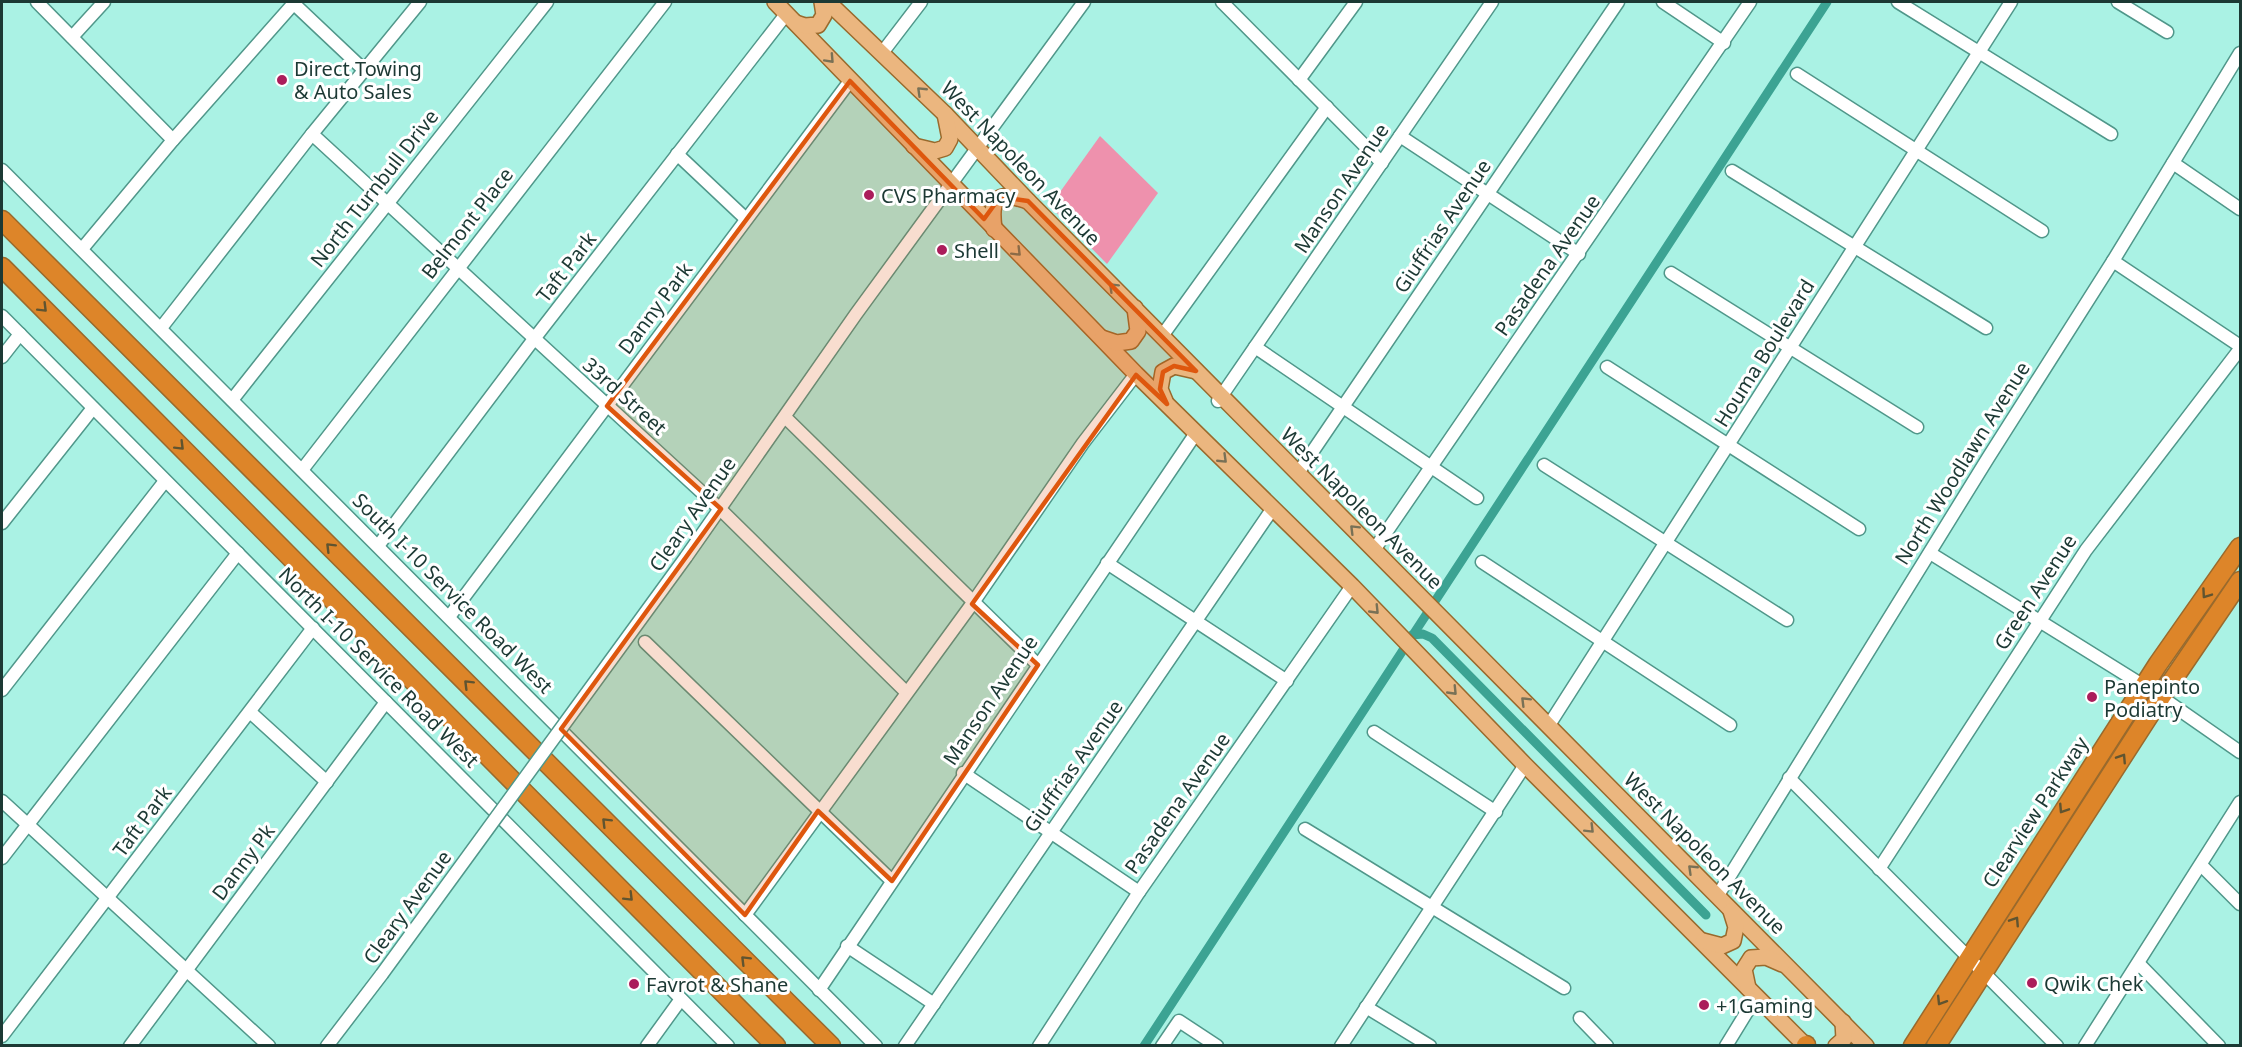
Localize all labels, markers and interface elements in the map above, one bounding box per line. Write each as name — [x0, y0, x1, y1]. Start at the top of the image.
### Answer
one-way arrow — [823, 53, 834, 63]
place label: Direct Towing & Auto Sales — [294, 55, 422, 105]
marker: Direct Towing & Auto Sales — [275, 73, 289, 87]
street label: West Napoleon Avenue — [935, 75, 1107, 251]
one-way arrow — [918, 87, 928, 98]
street label: North Turnbull Drive — [304, 104, 444, 272]
street label: Manson Avenue — [1288, 118, 1394, 258]
street label: Giuffrias Avenue — [1387, 154, 1497, 298]
street label: Belmont Place — [415, 162, 519, 284]
place label: CVS Pharmacy — [881, 182, 1016, 209]
marker: CVS Pharmacy — [862, 188, 876, 202]
street label: Pasadena Avenue — [1488, 189, 1606, 341]
street label: Taft Park — [530, 226, 602, 308]
place label: Shell — [954, 237, 999, 264]
marker: Shell — [935, 243, 949, 257]
one-way arrow — [1010, 245, 1021, 255]
street label: Danny Park — [612, 256, 699, 359]
street label: Houma Boulevard — [1708, 274, 1820, 432]
one-way arrow — [1109, 283, 1120, 293]
one-way arrow — [36, 301, 47, 311]
street label: 33rd Street — [577, 351, 673, 441]
street label: North Woodlawn Avenue — [1888, 356, 2036, 570]
street label: West Napoleon Avenue — [1275, 421, 1449, 595]
one-way arrow — [174, 439, 184, 450]
street label: Cleary Avenue — [642, 451, 742, 577]
one-way arrow — [1216, 452, 1227, 463]
street label: South I-10 Service Road West — [347, 487, 559, 699]
one-way arrow — [1350, 526, 1361, 537]
street label: Green Avenue — [1988, 529, 2082, 655]
one-way arrow — [327, 543, 338, 554]
street label: North I-10 Service Road West — [273, 561, 485, 773]
one-way arrow — [2202, 588, 2213, 599]
one-way arrow — [1368, 604, 1379, 614]
street label: Manson Avenue — [937, 630, 1043, 770]
place label: Panepinto Podiatry — [2104, 673, 2200, 723]
one-way arrow — [465, 681, 476, 692]
one-way arrow — [1445, 683, 1456, 694]
marker: Panepinto Podiatry — [2085, 690, 2099, 704]
street label: Giuffrias Avenue — [1017, 695, 1129, 837]
one-way arrow — [1522, 697, 1533, 708]
street label: Pasadena Avenue — [1118, 727, 1236, 879]
street label: Clearview Parkway — [1976, 731, 2094, 893]
one-way arrow — [2114, 754, 2126, 764]
street label: West Napoleon Avenue — [1618, 766, 1792, 940]
street label: Taft Park — [106, 780, 178, 862]
one-way arrow — [2059, 802, 2070, 813]
street label: Danny Pk — [206, 818, 281, 906]
one-way arrow — [603, 818, 613, 829]
one-way arrow — [1582, 822, 1593, 833]
street label: Cleary Avenue — [357, 845, 457, 969]
one-way arrow — [1688, 866, 1699, 877]
one-way arrow — [621, 890, 632, 901]
one-way arrow — [2008, 917, 2019, 928]
one-way arrow — [741, 956, 752, 967]
place label: Qwik Chek — [2044, 970, 2144, 997]
place label: Favrot & Shane — [646, 971, 788, 998]
marker: Qwik Chek — [2025, 976, 2039, 990]
marker: Favrot & Shane — [627, 977, 641, 991]
place label: +1Gaming — [1716, 992, 1813, 1019]
one-way arrow — [1937, 995, 1949, 1005]
marker: +1Gaming — [1697, 998, 1711, 1012]

